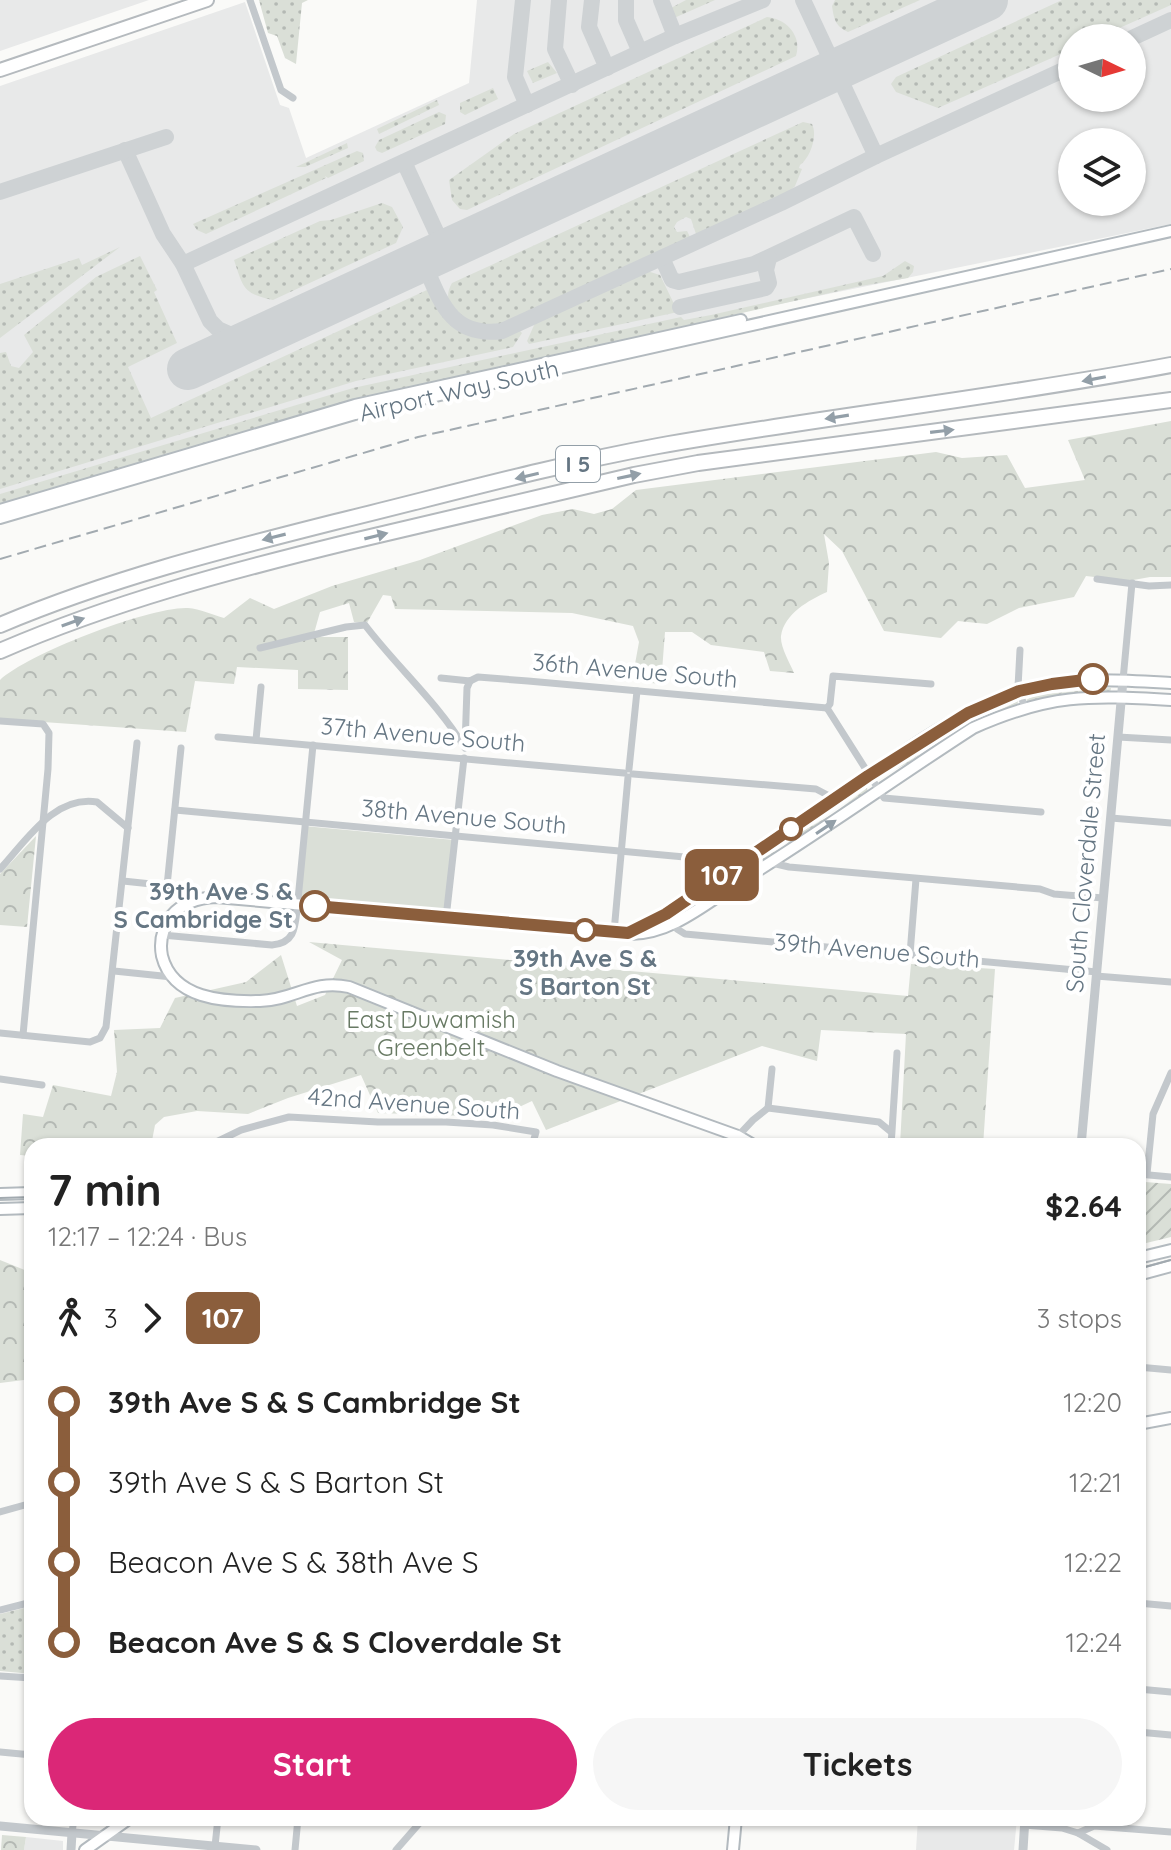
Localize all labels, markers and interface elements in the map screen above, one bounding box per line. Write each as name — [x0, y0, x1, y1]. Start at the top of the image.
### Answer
north arrow — [1058, 24, 1146, 112]
map controls — [1058, 24, 1146, 216]
button: layers — [1058, 128, 1146, 216]
street label: Airport Way South — [356, 352, 562, 428]
one-way arrow — [1082, 374, 1107, 386]
one-way arrow — [824, 412, 849, 424]
one-way arrow — [930, 425, 955, 438]
road number: I 5 — [556, 446, 600, 482]
one-way arrow — [617, 469, 642, 482]
one-way arrow — [514, 470, 539, 483]
one-way arrow — [364, 529, 389, 542]
one-way arrow — [262, 532, 287, 544]
one-way arrow — [61, 615, 85, 628]
street label: 36th Avenue South — [531, 646, 739, 694]
unlabelled marker — [1078, 664, 1108, 694]
street label: 37th Avenue South — [320, 710, 527, 758]
street label: South Cloverdale Street — [1059, 732, 1111, 994]
street label: 38th Avenue South — [360, 792, 568, 840]
unlabelled marker — [780, 818, 802, 840]
one-way arrow — [815, 819, 836, 834]
line badge: 107 — [676, 849, 768, 901]
text: 107 — [701, 857, 743, 892]
place label: 39th Ave S & S Cambridge St — [114, 876, 293, 934]
marker: 39th Ave S & S Cambridge St — [300, 891, 330, 921]
marker: 39th Ave S & S Barton St — [574, 919, 596, 941]
street label: 39th Avenue South — [773, 926, 981, 974]
place label: 39th Ave S & S Barton St — [513, 943, 657, 1001]
park label: East Duwamish Greenbelt — [346, 1004, 516, 1062]
street label: 42nd Avenue South — [307, 1081, 521, 1125]
text: 7 min — [48, 1162, 162, 1217]
text: $2.64 — [1045, 1187, 1122, 1225]
text: 12:17 – 12:24 · Bus — [48, 1220, 247, 1253]
icon: walk — [48, 1296, 92, 1340]
icon: forward — [130, 1296, 174, 1340]
text: 107 — [202, 1300, 244, 1335]
text: 3 — [104, 1302, 118, 1335]
text: 3 stops — [1037, 1302, 1122, 1335]
text: 39th Ave S & S Cambridge St — [108, 1383, 521, 1421]
text: 12:20 — [1063, 1386, 1122, 1419]
text: 39th Ave S & S Barton St — [108, 1463, 444, 1501]
text: 12:21 — [1069, 1466, 1122, 1499]
text: Beacon Ave S & 38th Ave S — [108, 1543, 479, 1581]
text: 12:22 — [1064, 1546, 1122, 1579]
text: Beacon Ave S & S Cloverdale St — [108, 1623, 562, 1661]
text: 12:24 — [1065, 1626, 1122, 1659]
button: Start — [48, 1718, 577, 1810]
button: Tickets — [593, 1718, 1122, 1810]

